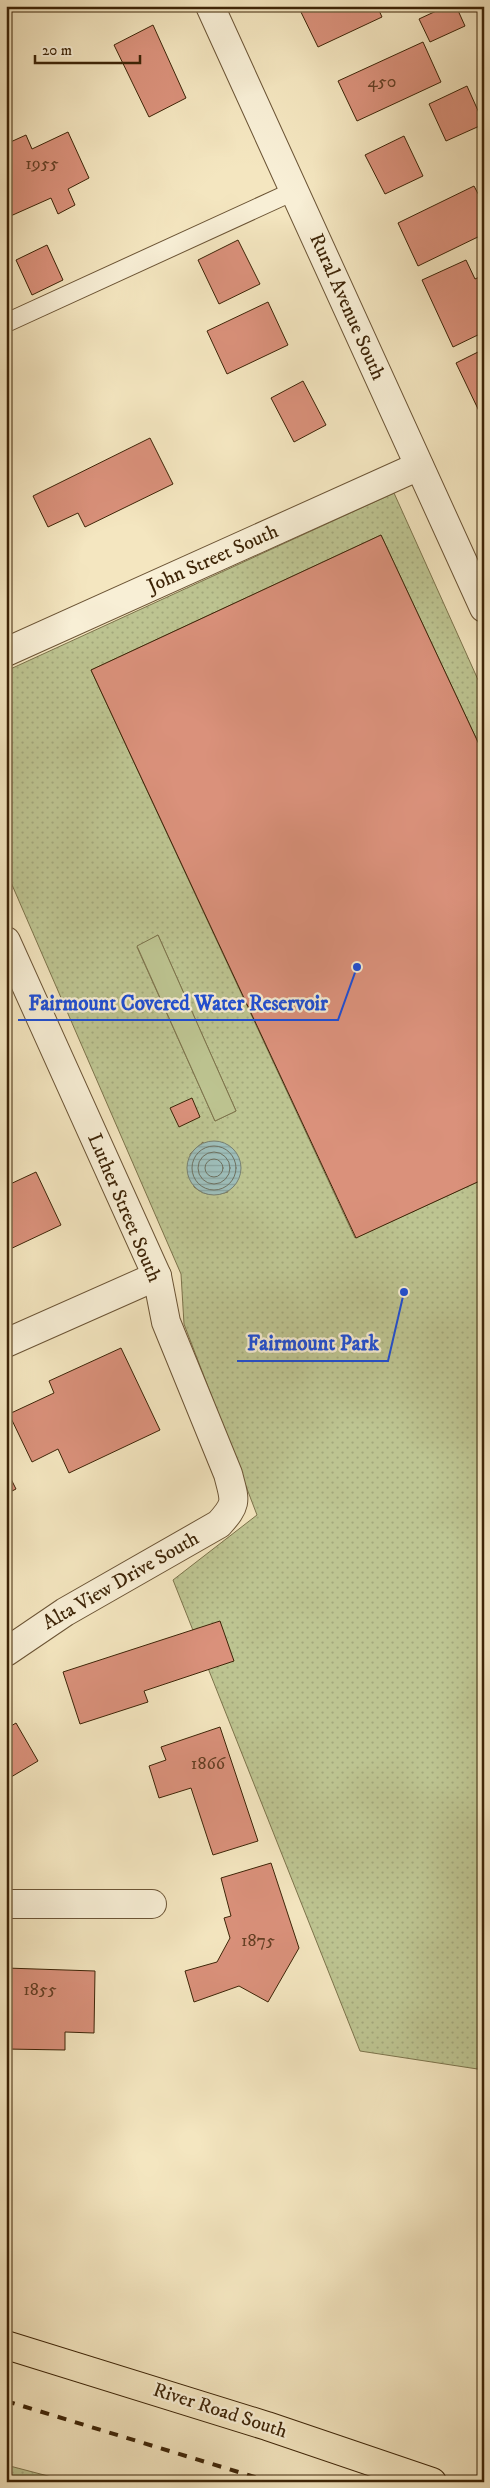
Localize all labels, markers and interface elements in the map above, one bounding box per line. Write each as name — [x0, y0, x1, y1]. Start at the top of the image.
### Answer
scale bar — [35, 32, 140, 64]
text: 20 m — [42, 41, 72, 60]
house number: 450 — [368, 71, 396, 93]
house number: 1955 — [25, 153, 59, 175]
street label: Rural Avenue South — [303, 230, 391, 385]
street label: John Street South — [142, 519, 283, 600]
callout: Fairmount Covered Water Reservoir — [18, 984, 338, 1020]
text: Fairmount Covered Water Reservoir — [28, 991, 329, 1017]
street label: Luther Street South — [81, 1130, 167, 1287]
callout: Fairmount Park — [237, 1325, 388, 1361]
text: Fairmount Park — [247, 1331, 379, 1357]
street label: Alta View Drive South — [38, 1526, 204, 1636]
house number: 1866 — [191, 1753, 226, 1775]
house number: 1875 — [241, 1930, 275, 1952]
house number: 1855 — [23, 1979, 57, 2001]
street label: River Road South — [150, 2378, 291, 2445]

